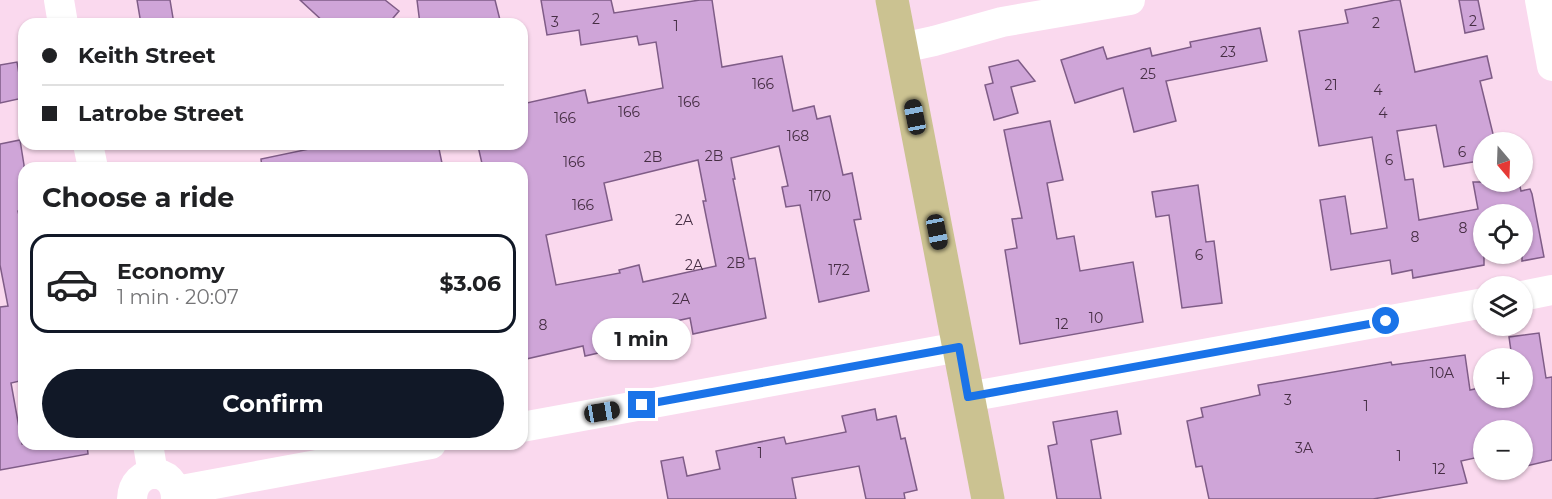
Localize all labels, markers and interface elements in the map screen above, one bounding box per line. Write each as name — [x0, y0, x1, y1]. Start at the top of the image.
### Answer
house number: 2 — [592, 10, 600, 28]
house number: 2 — [1469, 12, 1477, 30]
house number: 3 — [551, 13, 559, 31]
house number: 2 — [1372, 14, 1380, 32]
house number: 1 — [673, 17, 679, 35]
text: Keith Street — [78, 42, 216, 69]
house number: 23 — [1220, 43, 1236, 61]
house number: 25 — [1140, 65, 1156, 83]
house number: 166 — [752, 75, 775, 93]
house number: 21 — [1324, 76, 1338, 94]
house number: 4 — [1373, 81, 1383, 99]
house number: 166 — [678, 93, 701, 111]
car — [903, 98, 927, 136]
text: Latrobe Street — [78, 100, 244, 127]
house number: 166 — [618, 103, 641, 121]
house number: 4 — [1378, 104, 1388, 122]
house number: 166 — [554, 109, 577, 127]
house number: 168 — [787, 127, 809, 145]
north arrow — [1473, 132, 1533, 192]
map controls — [1473, 132, 1533, 480]
house number: 6 — [1458, 143, 1467, 161]
house number: 2B — [705, 147, 723, 165]
house number: 2B — [644, 148, 662, 166]
house number: 6 — [1385, 151, 1394, 169]
house number: 166 — [563, 153, 586, 171]
text: Choose a ride — [42, 181, 234, 214]
house number: 170 — [809, 187, 831, 205]
house number: 166 — [572, 196, 595, 214]
button: locate — [1473, 204, 1533, 264]
house number: 2A — [675, 211, 694, 229]
car — [925, 213, 949, 251]
house number: 8 — [1459, 219, 1468, 237]
house number: 8 — [1411, 228, 1420, 246]
house number: 6 — [1195, 246, 1204, 264]
house number: 2B — [727, 254, 745, 272]
house number: 2A — [685, 256, 704, 274]
icon: car — [45, 257, 99, 311]
text: Economy — [117, 258, 225, 285]
house number: 172 — [828, 261, 850, 279]
text: $3.06 — [440, 270, 501, 297]
button: layers — [1473, 276, 1533, 336]
text: 1 min · 20:07 — [117, 285, 239, 309]
house number: 2A — [672, 290, 691, 308]
route start — [1372, 307, 1399, 334]
house number: 10 — [1089, 309, 1103, 327]
house number: 12 — [1055, 315, 1069, 333]
house number: 8 — [539, 316, 548, 334]
callout: 1 min — [592, 318, 692, 360]
text: 1 min — [614, 327, 669, 351]
button: + — [1473, 348, 1533, 408]
house number: 10A — [1430, 364, 1455, 382]
button: Confirm — [42, 369, 504, 438]
route end — [628, 391, 655, 418]
house number: 3 — [1284, 391, 1292, 409]
house number: 1 — [1363, 397, 1369, 415]
car — [583, 400, 621, 424]
button: − — [1473, 420, 1533, 480]
house number: 3A — [1295, 439, 1314, 457]
house number: 1 — [757, 444, 763, 462]
house number: 1 — [1396, 447, 1402, 465]
house number: 12 — [1432, 460, 1446, 478]

